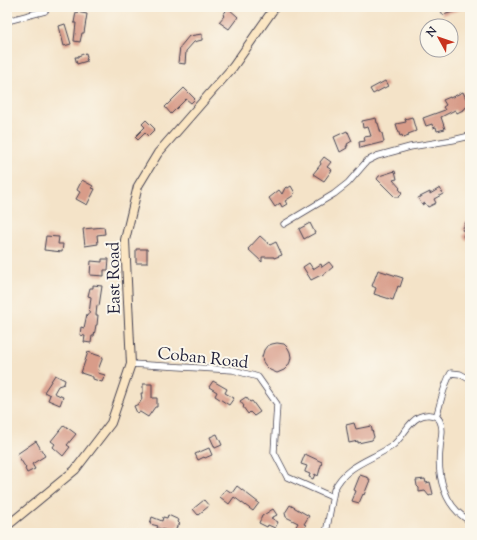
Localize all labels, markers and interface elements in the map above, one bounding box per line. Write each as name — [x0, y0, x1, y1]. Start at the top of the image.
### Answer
north arrow — [419, 18, 459, 58]
text: N — [423, 24, 441, 41]
street label: East Road — [102, 241, 128, 314]
street label: Coban Road — [156, 342, 250, 376]

